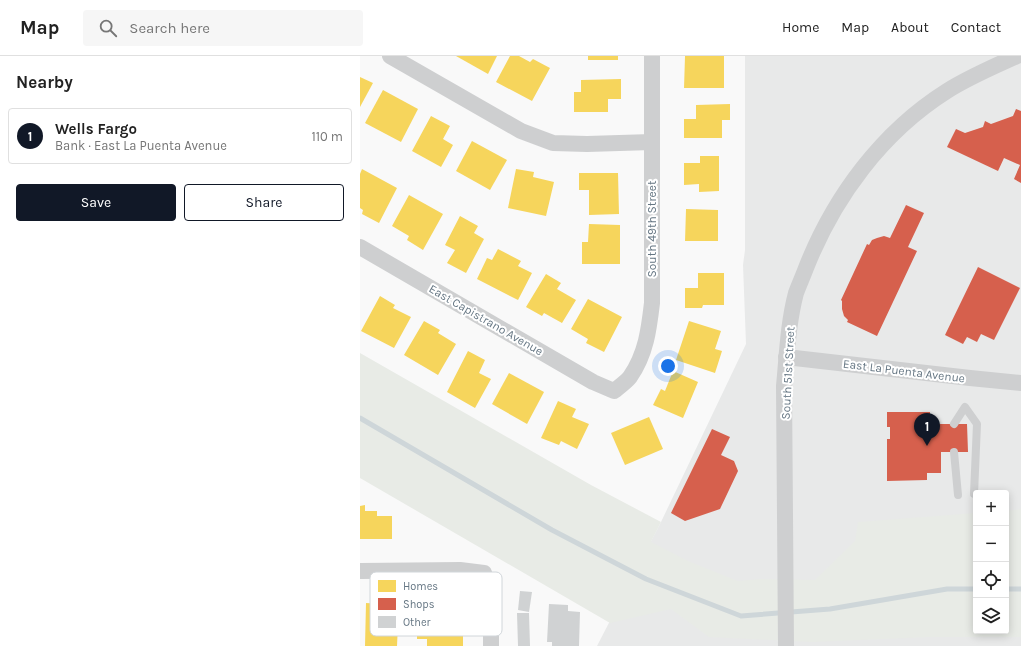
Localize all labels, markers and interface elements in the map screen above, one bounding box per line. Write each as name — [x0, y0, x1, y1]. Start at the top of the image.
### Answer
search box — [83, 10, 363, 46]
text: Map — [20, 17, 59, 39]
icon: search — [97, 17, 119, 39]
text: Search here — [129, 19, 210, 37]
text: Home — [782, 19, 819, 36]
text: Map — [841, 19, 869, 36]
text: About — [891, 19, 929, 36]
text: Contact — [951, 19, 1001, 36]
text: Nearby — [16, 72, 73, 92]
text: Wells Fargo — [55, 120, 137, 138]
text: 1 — [28, 129, 32, 144]
text: 110 m — [311, 129, 343, 144]
text: Bank · East La Puenta Avenue — [55, 138, 227, 153]
street label: South 49th Street — [645, 180, 659, 277]
button: Save — [16, 184, 176, 221]
button: Share — [184, 184, 344, 221]
street label: East Capistrano Avenue — [426, 282, 546, 358]
street label: South 51st Street — [779, 326, 797, 420]
your location — [658, 356, 678, 376]
street label: East La Puenta Avenue — [842, 357, 966, 385]
pin: 1 — [914, 413, 940, 446]
map controls — [973, 490, 1009, 634]
button: + — [973, 490, 1009, 526]
button: − — [973, 526, 1009, 562]
button: locate — [973, 562, 1009, 598]
legend — [370, 572, 502, 636]
text: Homes — [403, 580, 438, 593]
text: Shops — [403, 598, 435, 611]
button: layers — [973, 598, 1009, 634]
text: Other — [403, 616, 431, 629]

